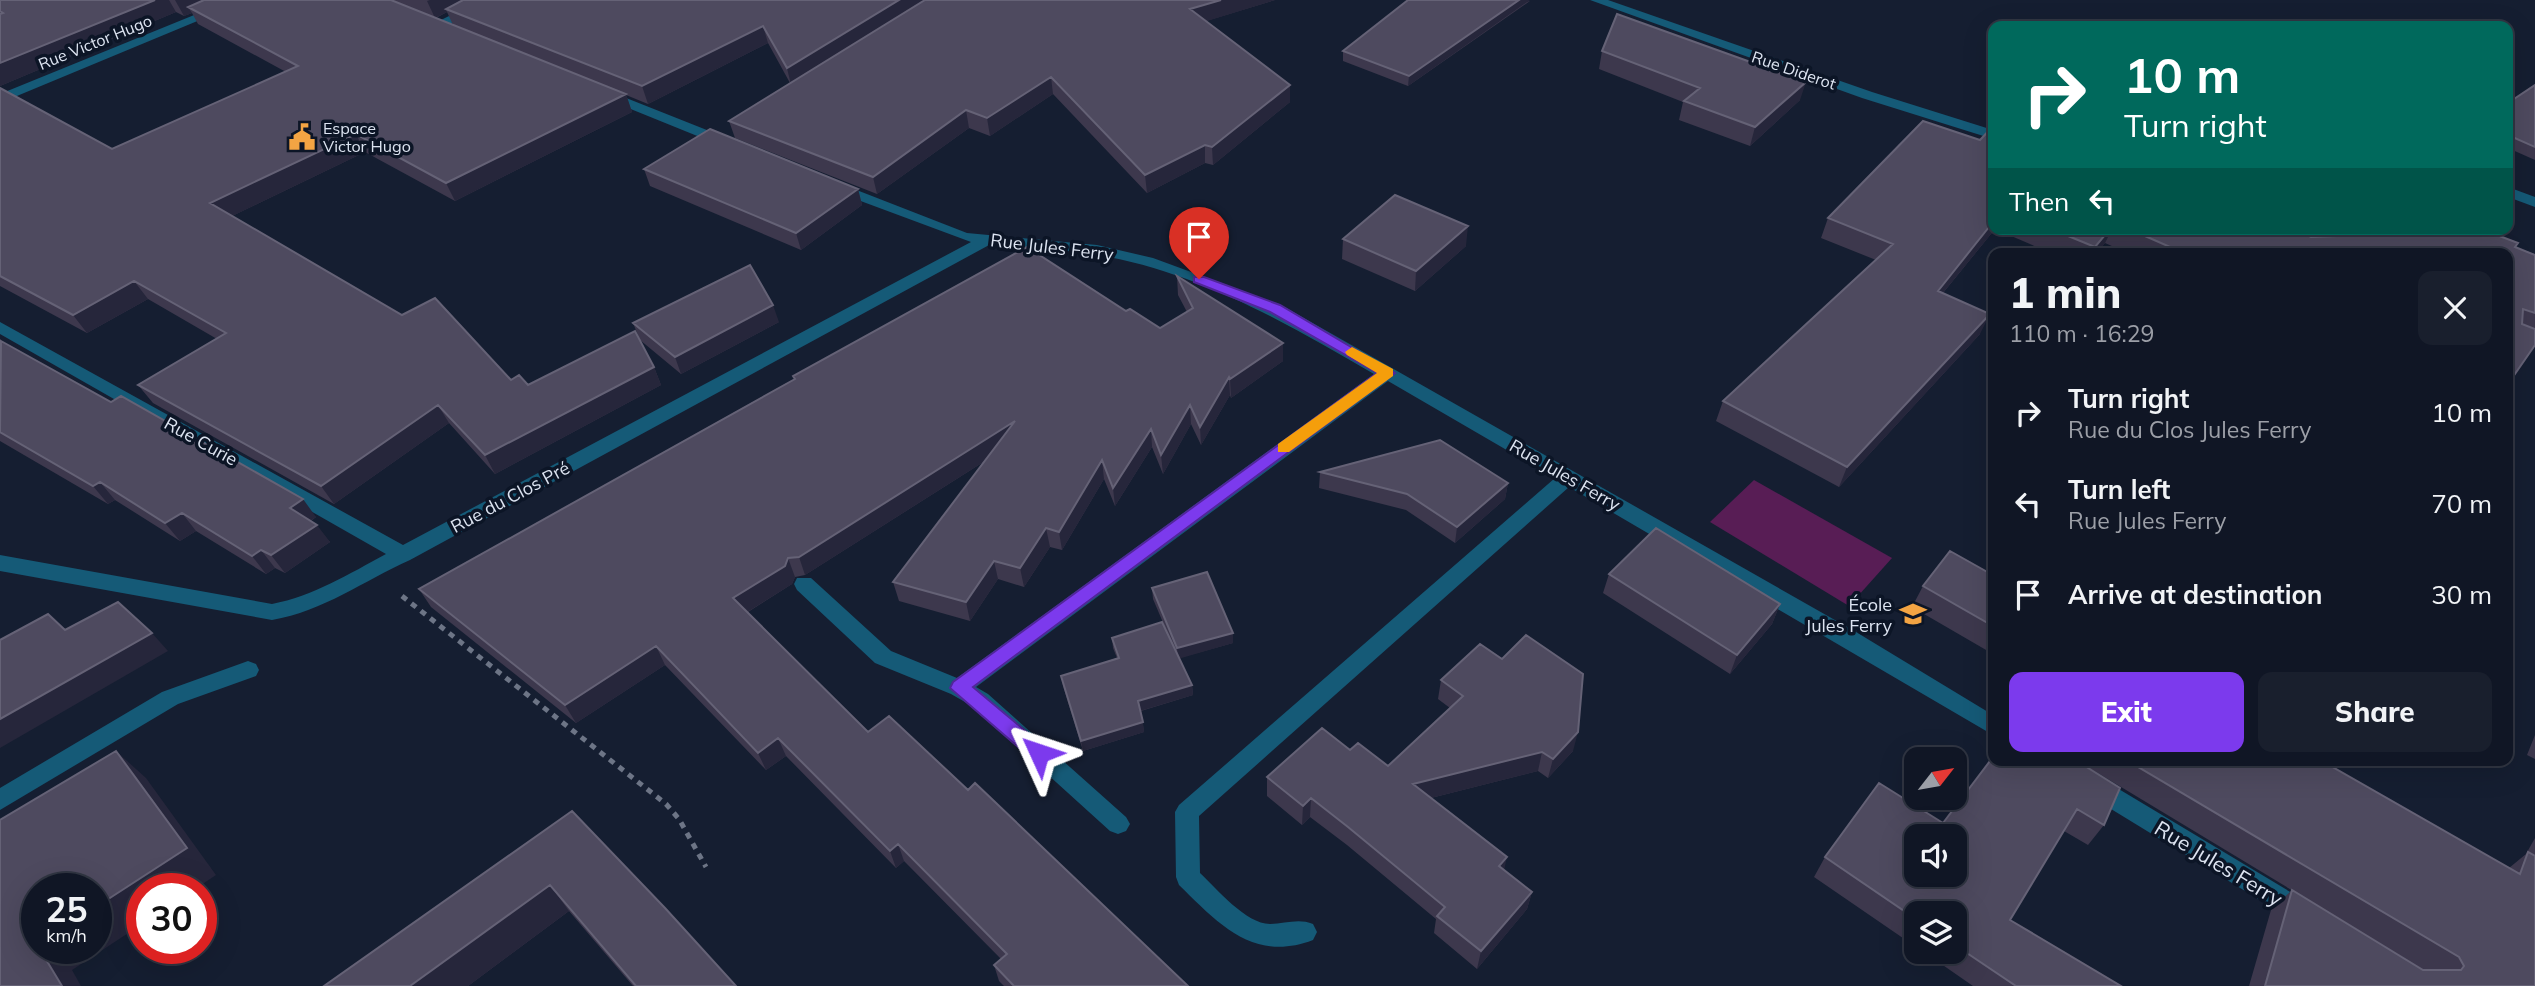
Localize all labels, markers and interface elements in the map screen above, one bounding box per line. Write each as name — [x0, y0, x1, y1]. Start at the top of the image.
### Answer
street label: Rue Victor Hugo — [35, 10, 155, 74]
text: 10 m — [2124, 44, 2240, 105]
street label: Rue Diderot — [1749, 46, 1839, 94]
icon: right — [2009, 49, 2100, 140]
text: Turn right — [2124, 105, 2267, 145]
place label: Espace Victor Hugo — [323, 118, 411, 156]
public building icon: Espace Victor Hugo — [287, 122, 317, 152]
icon: left — [2083, 182, 2121, 220]
text: Then — [2009, 185, 2069, 218]
pin — [1169, 207, 1229, 279]
icon: arrive — [1180, 218, 1218, 256]
street label: Rue Jules Ferry — [989, 228, 1115, 266]
text: 1 min — [2009, 266, 2122, 319]
button: close — [2418, 271, 2492, 345]
text: 110 m · 16:29 — [2009, 319, 2154, 348]
text: Turn right — [2068, 382, 2189, 415]
icon: right — [2009, 394, 2047, 432]
text: 10 m — [2431, 396, 2492, 429]
street label: Rue Curie — [160, 411, 242, 471]
text: Rue du Clos Jules Ferry — [2068, 415, 2311, 444]
street label: Rue Jules Ferry — [1506, 434, 1625, 516]
street label: Rue du Clos Pré — [447, 456, 573, 538]
text: Turn left — [2068, 473, 2170, 506]
icon: left — [2009, 485, 2047, 523]
text: 70 m — [2431, 487, 2492, 520]
text: Rue Jules Ferry — [2068, 506, 2227, 535]
icon: arrive — [2009, 576, 2047, 614]
text: Arrive at destination — [2068, 578, 2323, 611]
text: 30 m — [2431, 578, 2492, 611]
place label: École Jules Ferry — [1805, 593, 1892, 637]
school or university icon: École Jules Ferry — [1898, 599, 1928, 629]
button: Exit — [2009, 672, 2244, 752]
button: Share — [2258, 672, 2492, 752]
position arrow — [1002, 716, 1076, 790]
north arrow — [1904, 747, 1967, 810]
map controls — [1904, 747, 1967, 964]
street label: Rue Jules Ferry — [2150, 815, 2288, 911]
button: sound — [1904, 824, 1967, 887]
speed limit sign: 30 — [126, 873, 217, 964]
text: 25 — [45, 887, 88, 931]
button: layers — [1904, 901, 1967, 964]
text: km/h — [46, 924, 87, 947]

